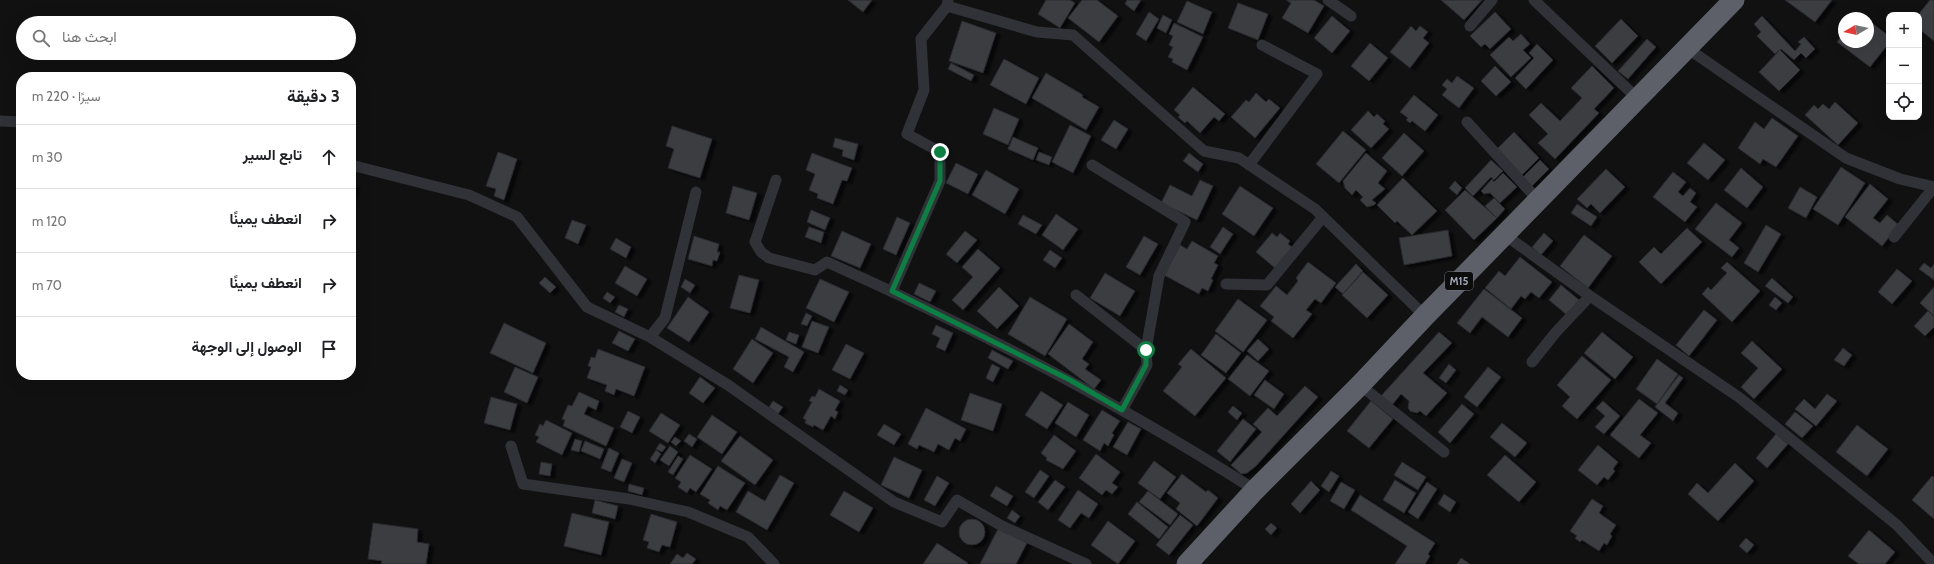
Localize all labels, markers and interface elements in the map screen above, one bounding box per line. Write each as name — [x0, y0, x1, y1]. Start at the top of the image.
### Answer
north arrow — [1838, 12, 1874, 48]
map controls — [1886, 12, 1922, 120]
button: + — [1886, 12, 1922, 48]
search box — [16, 16, 356, 60]
icon: search — [30, 27, 52, 49]
text: ابحث هنا — [62, 28, 117, 46]
button: − — [1886, 48, 1922, 84]
button: locate — [1886, 84, 1922, 120]
text: 3 دقيقة — [287, 86, 340, 106]
text: سيرًا · 220 m — [32, 88, 101, 104]
route end — [931, 143, 949, 161]
text: تابع السير — [243, 146, 302, 164]
icon: ahead — [318, 146, 340, 168]
text: 30 m — [32, 149, 62, 165]
text: انعطف يمينًا — [229, 210, 302, 228]
icon: right — [318, 210, 340, 232]
text: 120 m — [32, 213, 66, 229]
road number: M15 — [1445, 272, 1473, 290]
text: انعطف يمينًا — [229, 274, 302, 292]
icon: right — [318, 274, 340, 296]
text: 70 m — [32, 277, 62, 293]
text: الوصول إلى الوجهة — [192, 338, 302, 356]
icon: arrive — [318, 338, 340, 360]
route start — [1137, 341, 1155, 359]

